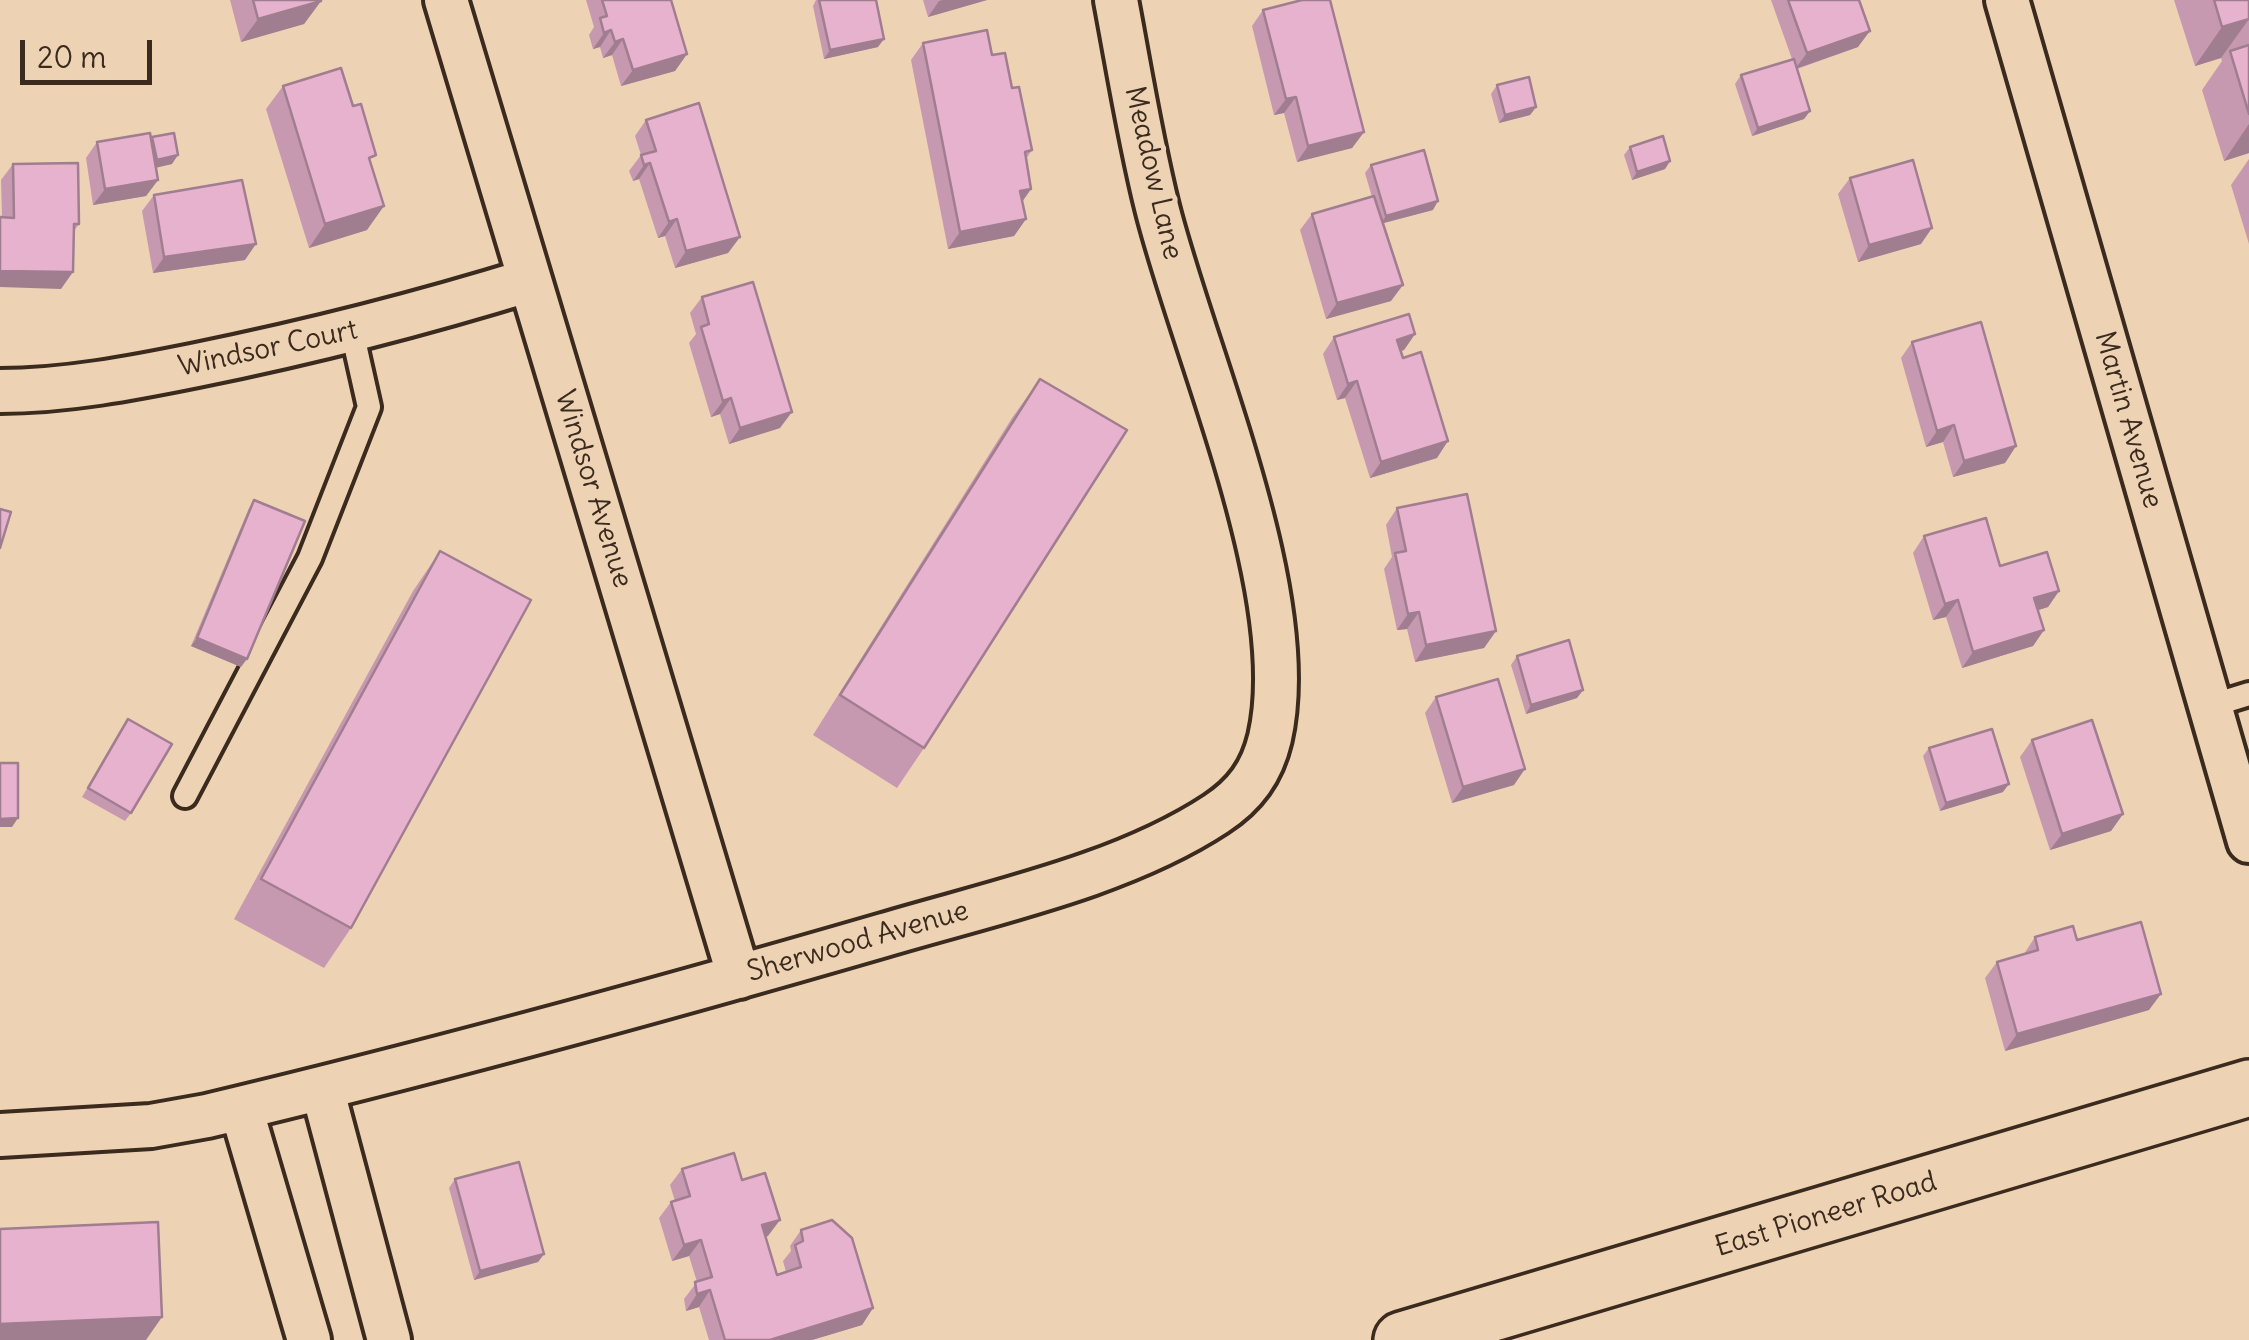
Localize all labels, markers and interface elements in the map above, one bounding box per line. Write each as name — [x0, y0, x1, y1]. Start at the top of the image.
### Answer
scale bar — [25, 20, 158, 82]
text: 20 m — [37, 38, 107, 76]
street label: Meadow Lane — [1117, 83, 1189, 263]
street label: Windsor Court — [175, 314, 361, 384]
street label: Martin Avenue — [2087, 328, 2169, 512]
street label: Windsor Avenue — [547, 386, 639, 592]
street label: Sherwood Avenue — [743, 894, 973, 990]
street label: East Pioneer Road — [1711, 1165, 1941, 1265]

